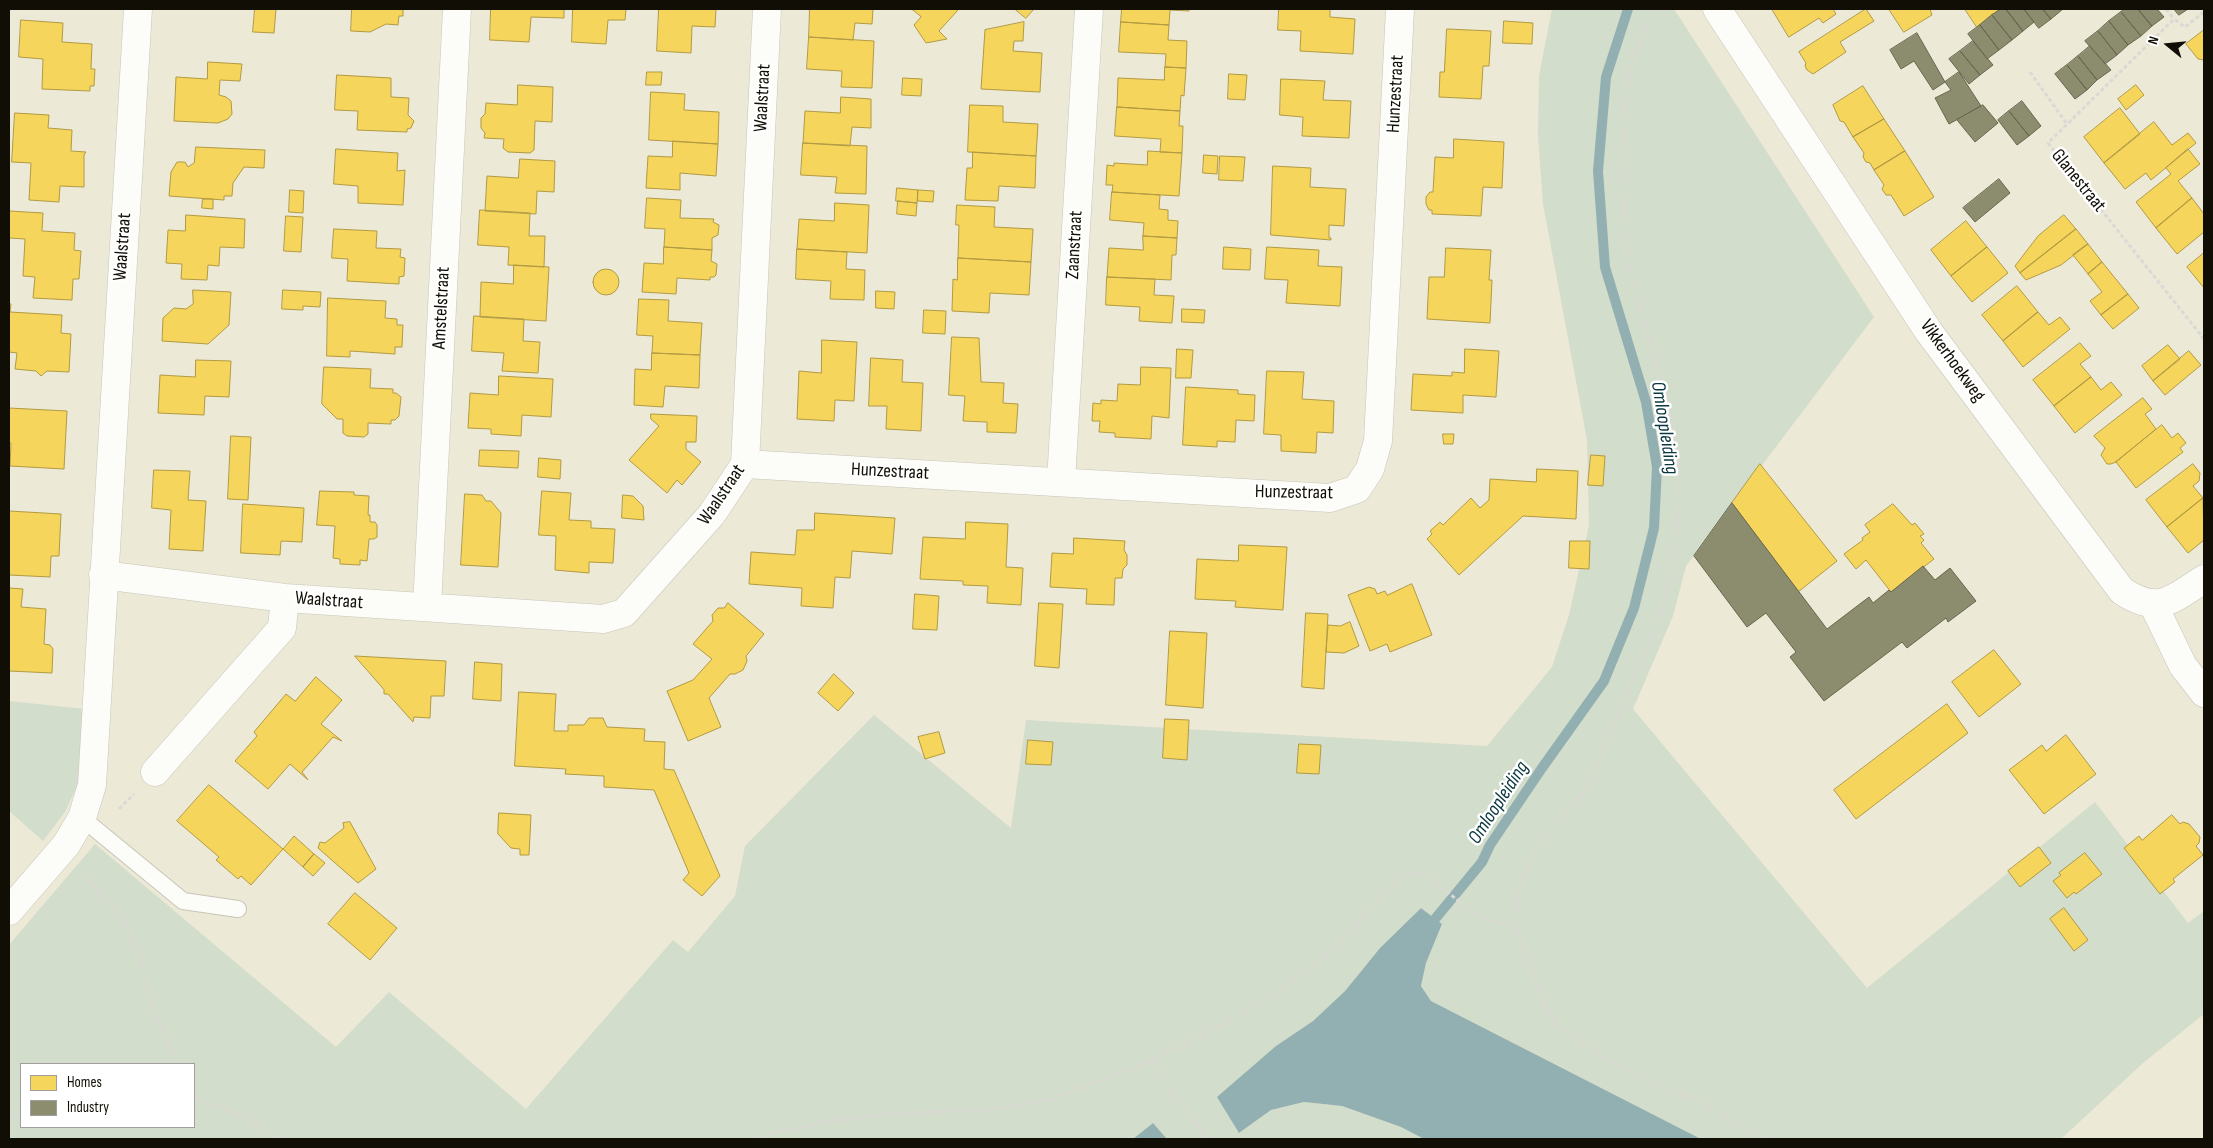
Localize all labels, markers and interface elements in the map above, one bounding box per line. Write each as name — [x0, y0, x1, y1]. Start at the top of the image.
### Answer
north arrow — [2143, 20, 2193, 70]
text: N — [2144, 34, 2162, 47]
street label: Hunzestraat — [1383, 54, 1409, 134]
street label: Waalstraat — [750, 63, 776, 133]
street label: Glanestraat — [2046, 145, 2110, 217]
street label: Zaanstraat — [1062, 210, 1088, 280]
street label: Waalstraat — [109, 212, 137, 282]
street label: Amstelstraat — [428, 266, 456, 350]
street label: Vikkerhoekweg — [1915, 315, 1989, 407]
water label: Omloopleiding — [1645, 380, 1683, 476]
street label: Hunzestraat — [850, 459, 930, 485]
street label: Waalstraat — [693, 460, 751, 530]
street label: Hunzestraat — [1255, 481, 1333, 505]
street label: Waalstraat — [294, 587, 364, 615]
water label: Omloopleiding — [1463, 757, 1535, 849]
legend — [20, 1063, 195, 1128]
text: Homes — [67, 1073, 102, 1092]
text: Industry — [67, 1098, 109, 1117]

